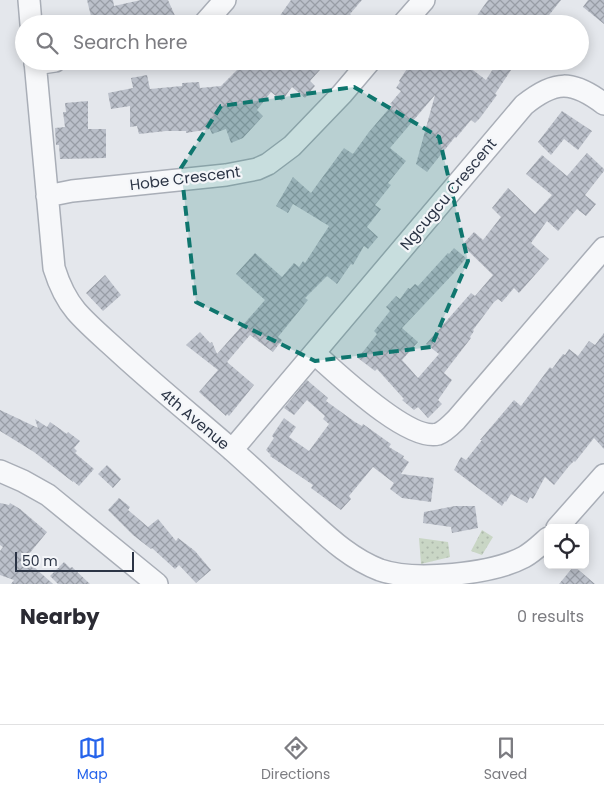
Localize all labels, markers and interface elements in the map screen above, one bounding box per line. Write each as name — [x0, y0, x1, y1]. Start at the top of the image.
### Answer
search box — [15, 15, 589, 70]
icon: search — [33, 29, 61, 57]
text: Search here — [73, 29, 187, 56]
street label: Ngcugcu Crescent — [395, 134, 501, 254]
street label: Hobe Crescent — [129, 161, 241, 195]
street label: 4th Avenue — [156, 384, 234, 454]
map controls — [544, 524, 589, 569]
button: locate — [544, 524, 589, 569]
scale bar — [15, 549, 134, 572]
text: 50 m — [22, 551, 58, 571]
text: Nearby — [20, 602, 100, 631]
text: 0 results — [517, 605, 584, 628]
tab: Map — [77, 734, 108, 785]
tab: Directions — [261, 734, 330, 785]
tab: Saved — [484, 734, 527, 785]

